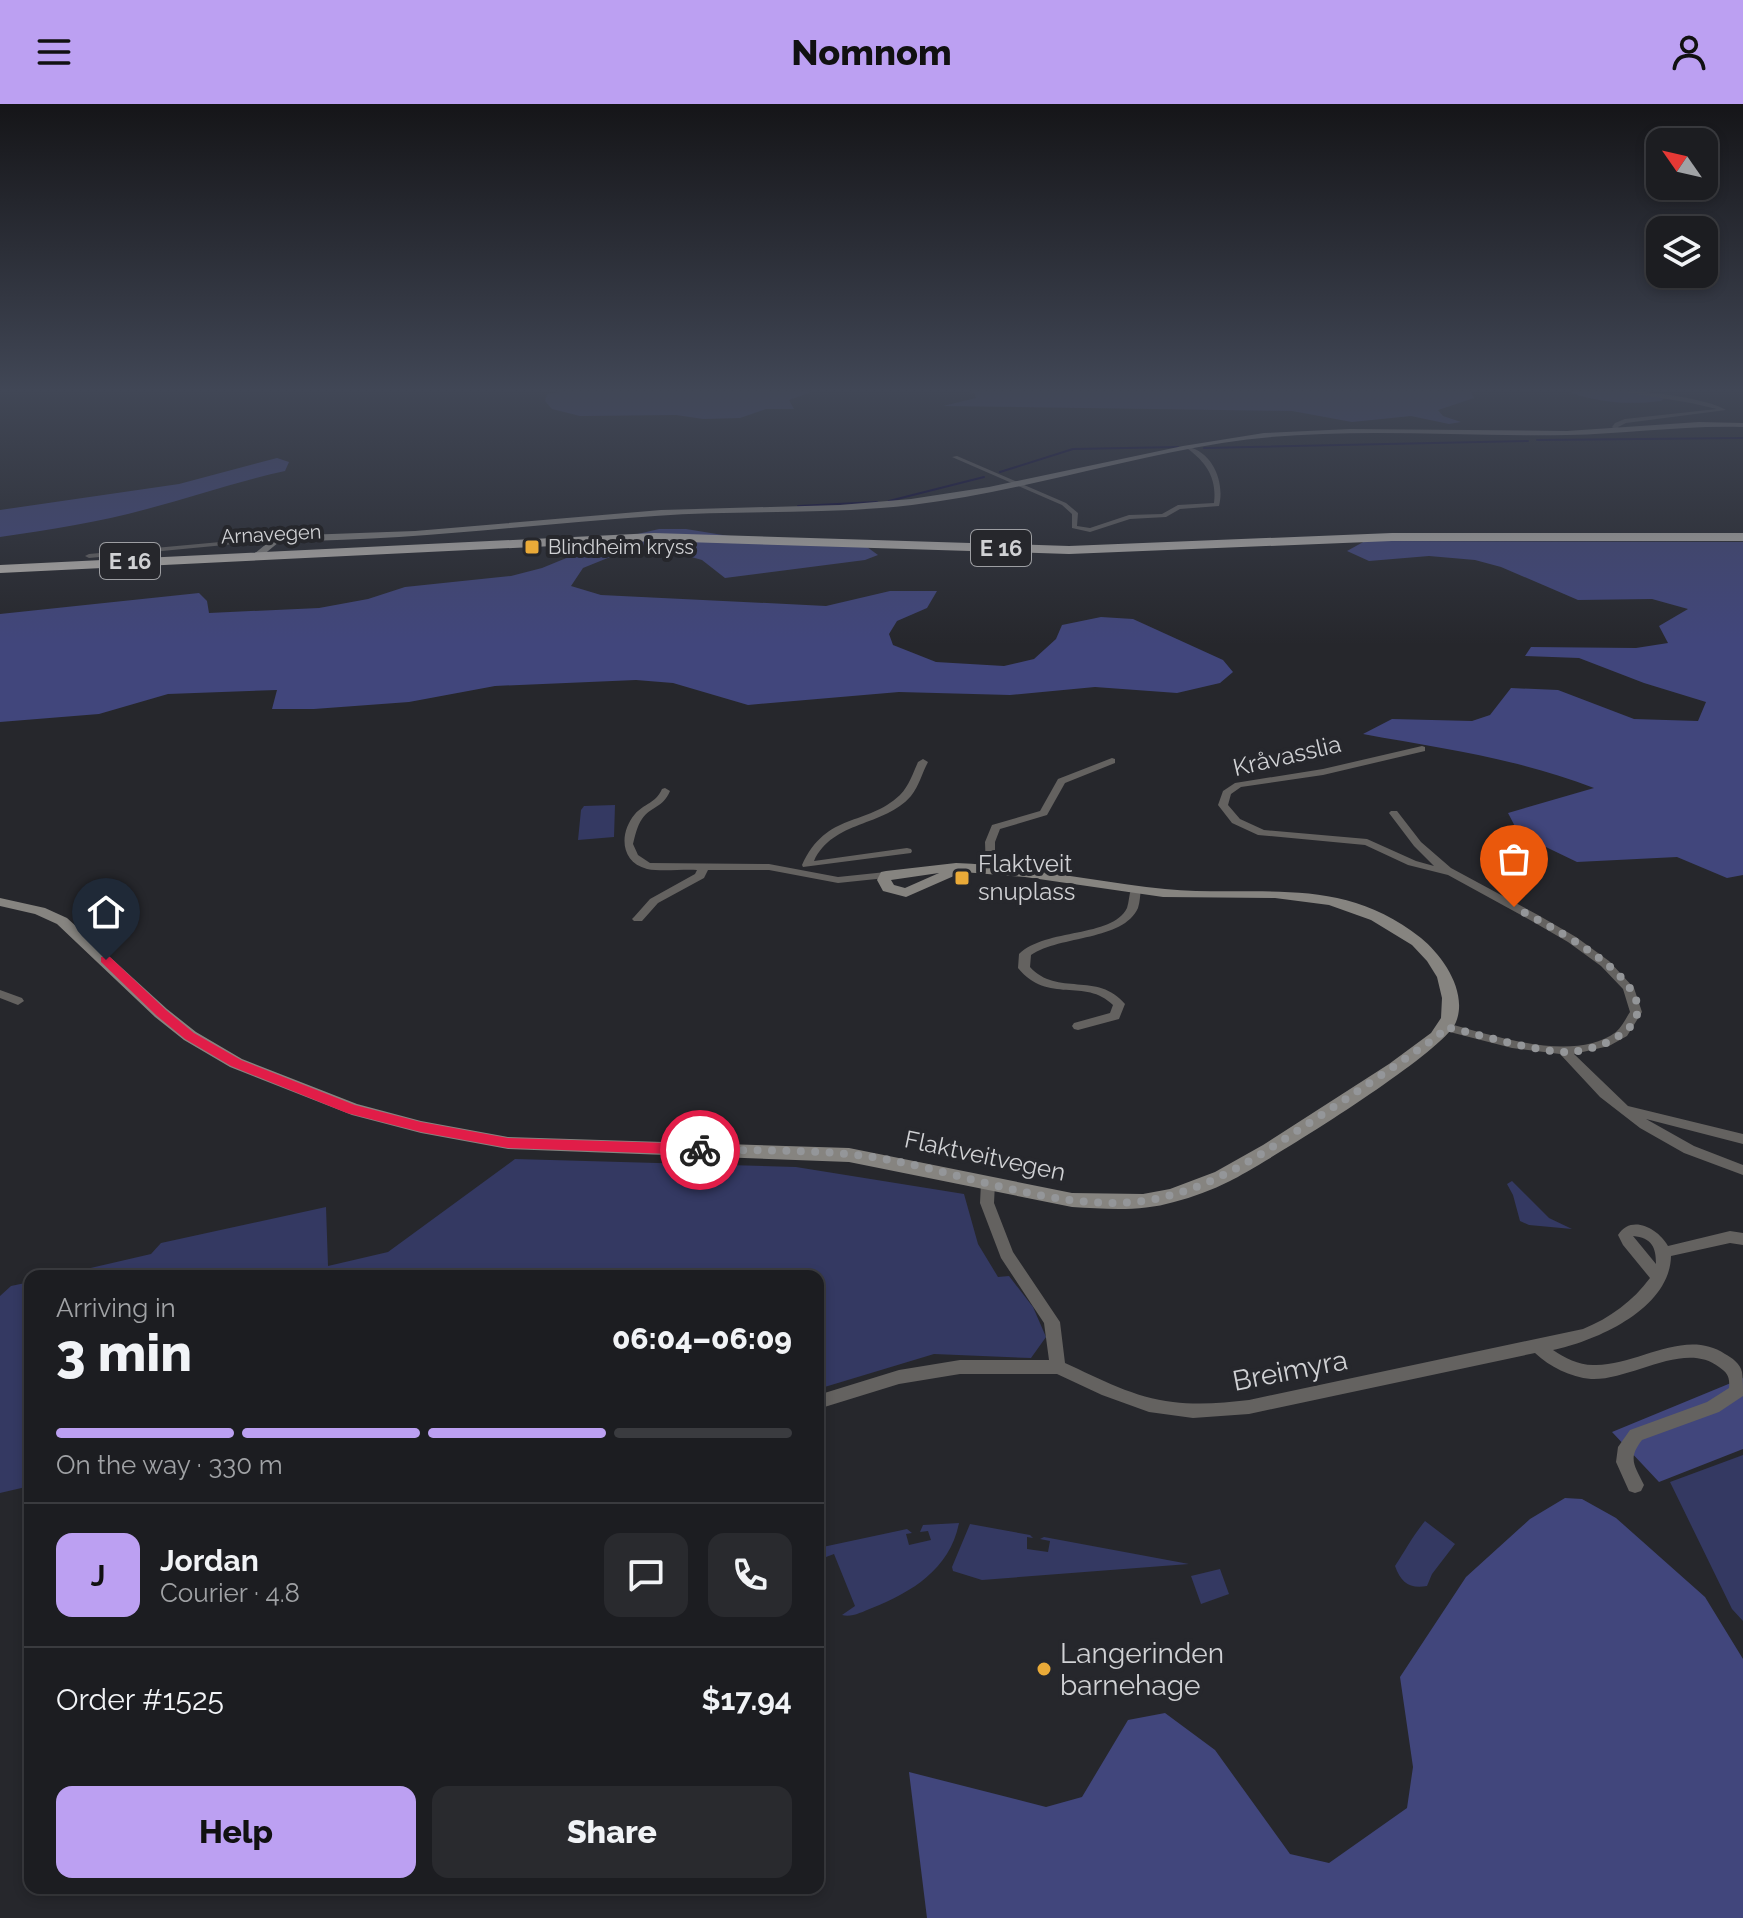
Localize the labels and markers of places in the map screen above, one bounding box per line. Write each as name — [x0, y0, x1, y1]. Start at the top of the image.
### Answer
place label: Blindheim kryss — [548, 535, 694, 559]
marker: Blindheim kryss — [523, 538, 541, 556]
pin — [1480, 825, 1548, 907]
place label: Flaktveit snuplass — [978, 849, 1075, 906]
marker: Flaktveit snuplass — [953, 869, 971, 887]
pin — [72, 878, 140, 960]
place label: Langerinden barnehage — [1060, 1637, 1224, 1702]
marker: Langerinden barnehage — [1035, 1660, 1053, 1678]

